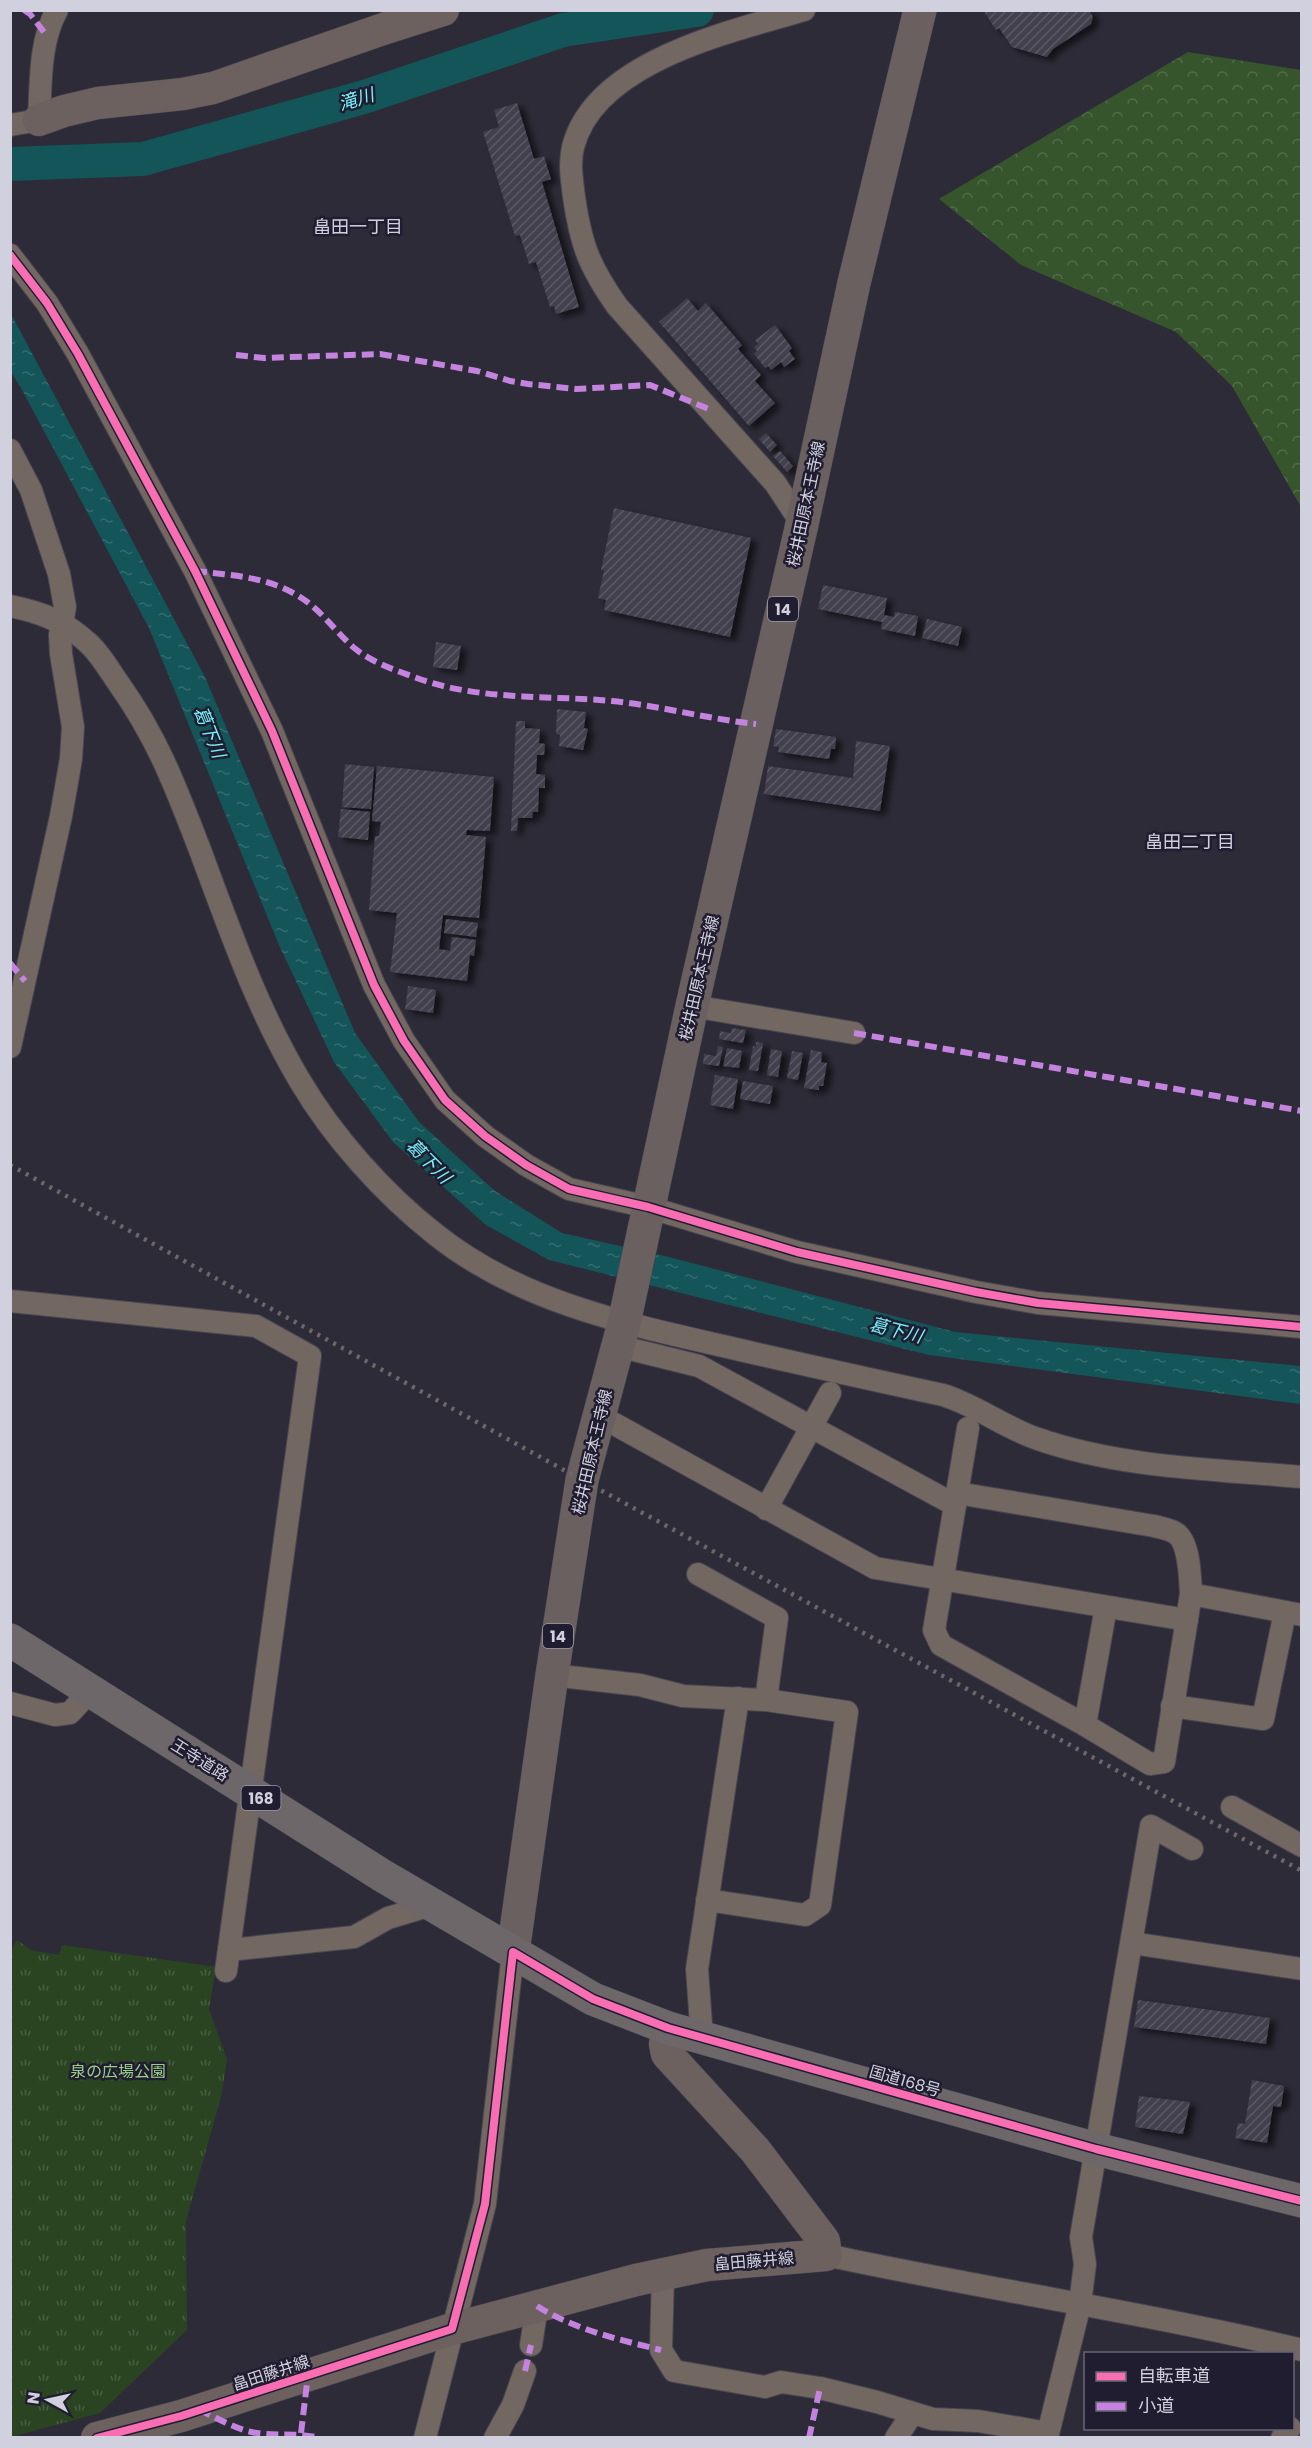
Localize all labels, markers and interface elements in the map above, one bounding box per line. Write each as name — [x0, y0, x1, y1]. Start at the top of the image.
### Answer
water label: 滝川 — [335, 81, 379, 116]
district label: 畠田一丁目 — [313, 214, 403, 239]
street label: 桜井田原本王寺線 — [781, 439, 831, 569]
road number: 14 — [768, 597, 798, 621]
water label: 葛下川 — [188, 702, 232, 764]
district label: 畠田二丁目 — [1145, 829, 1235, 854]
street label: 桜井田原本王寺線 — [673, 913, 725, 1043]
water label: 葛下川 — [401, 1133, 458, 1190]
water label: 葛下川 — [867, 1311, 927, 1349]
street label: 桜井田原本王寺線 — [566, 1387, 618, 1517]
road number: 14 — [543, 1624, 573, 1648]
street label: 王寺道路 — [167, 1733, 233, 1787]
road number: 168 — [242, 1786, 280, 1810]
park label: 泉の広場公園 — [70, 2060, 166, 2083]
street label: 国道168号 — [867, 2060, 943, 2102]
street label: 畠田藤井線 — [713, 2246, 795, 2276]
street label: 畠田藤井線 — [229, 2350, 313, 2396]
legend — [1084, 2352, 1294, 2430]
text: 自転車道 — [1138, 2363, 1210, 2388]
north arrow — [18, 2370, 78, 2430]
text: N — [21, 2390, 46, 2406]
text: 小道 — [1138, 2393, 1174, 2418]

